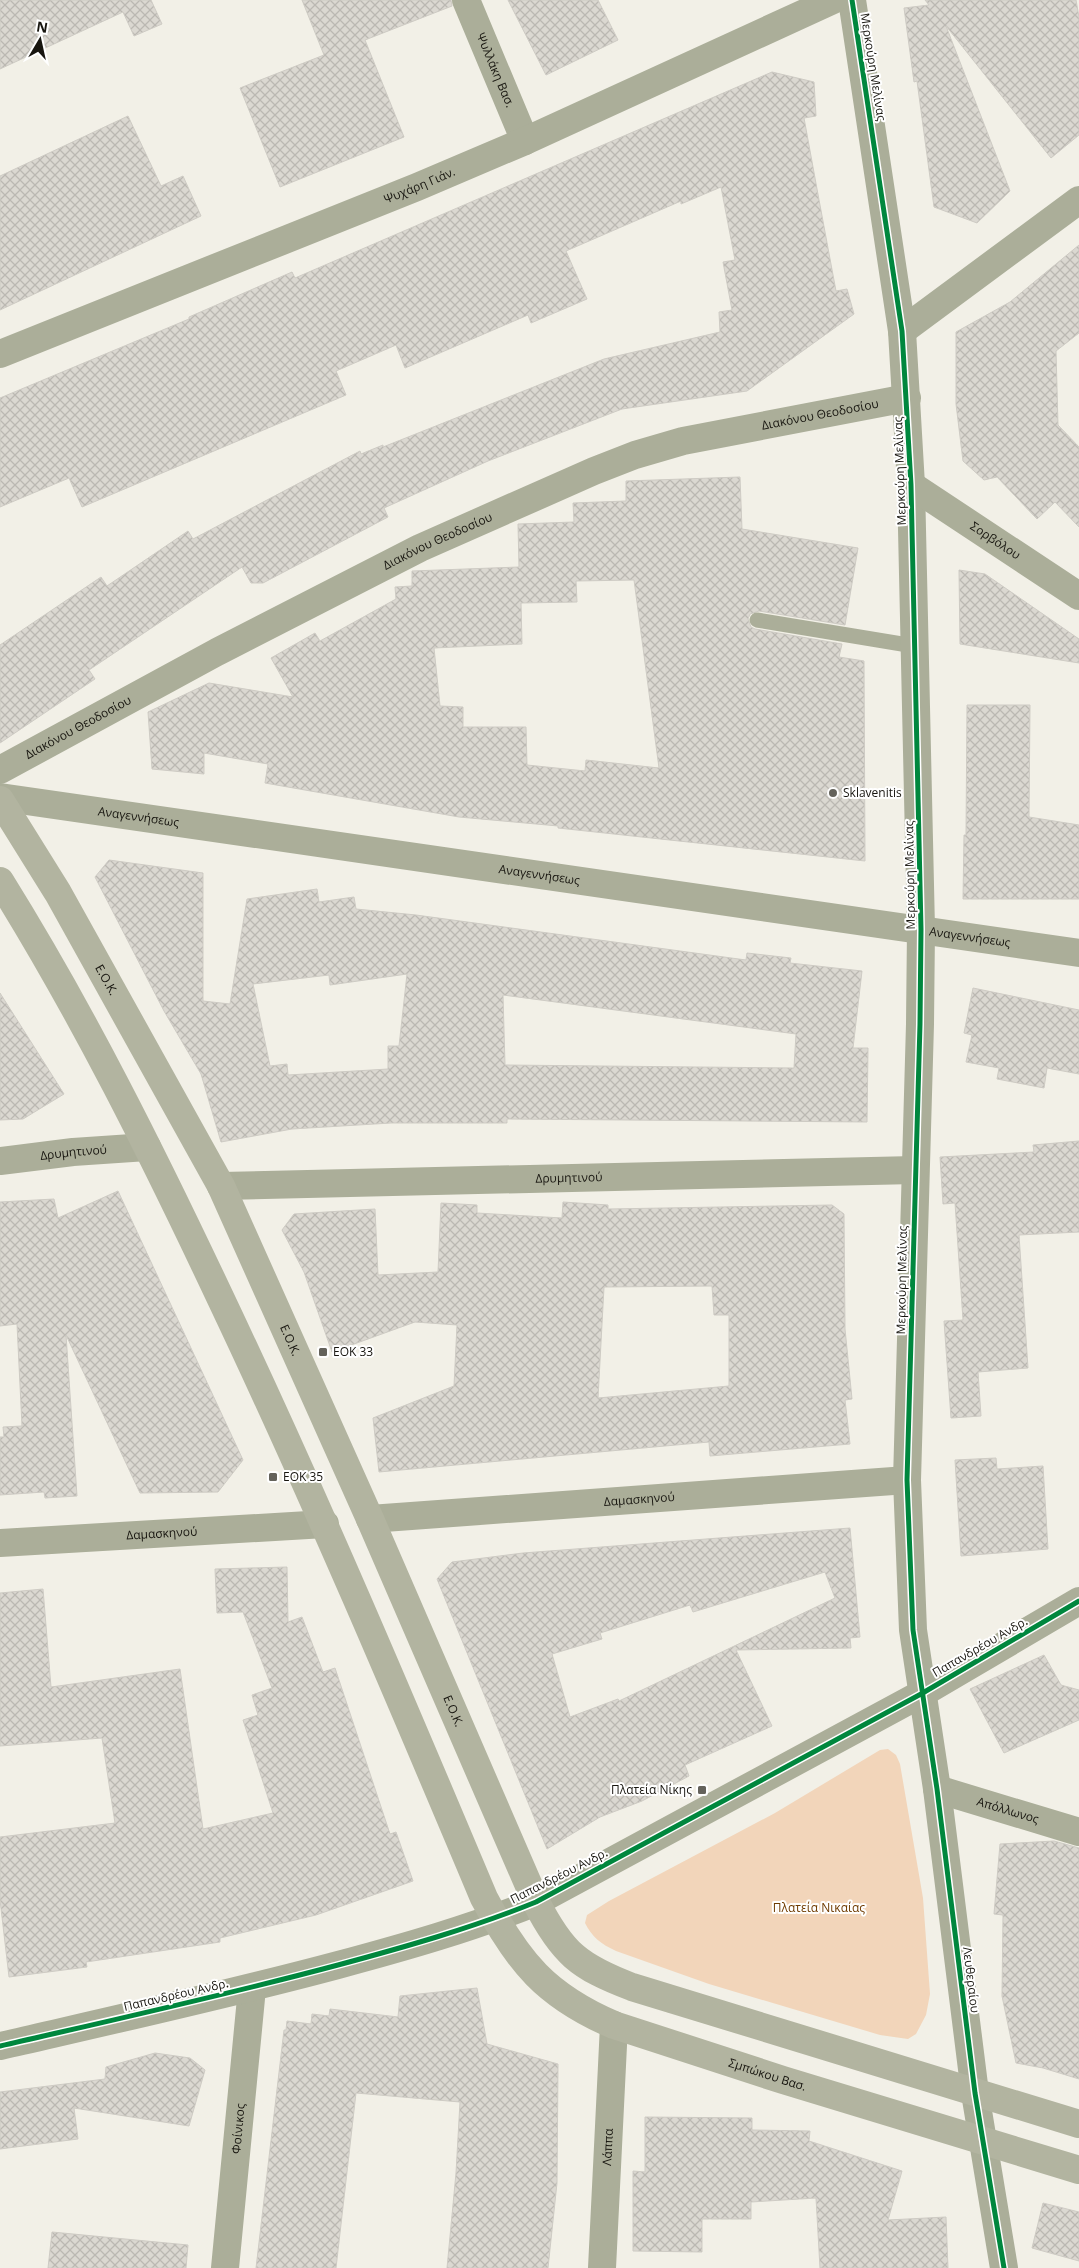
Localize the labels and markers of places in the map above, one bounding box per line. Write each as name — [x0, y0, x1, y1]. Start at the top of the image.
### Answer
place label: Sklavenitis — [843, 784, 902, 801]
marker: Sklavenitis — [827, 787, 839, 799]
place label: EOK 33 — [333, 1343, 373, 1360]
marker: EOK 33 — [317, 1346, 329, 1358]
place label: EOK 35 — [283, 1468, 323, 1485]
marker: EOK 35 — [267, 1471, 279, 1483]
place label: Πλατεία Νίκης — [611, 1781, 692, 1798]
marker: Πλατεία Νίκης — [696, 1784, 708, 1796]

